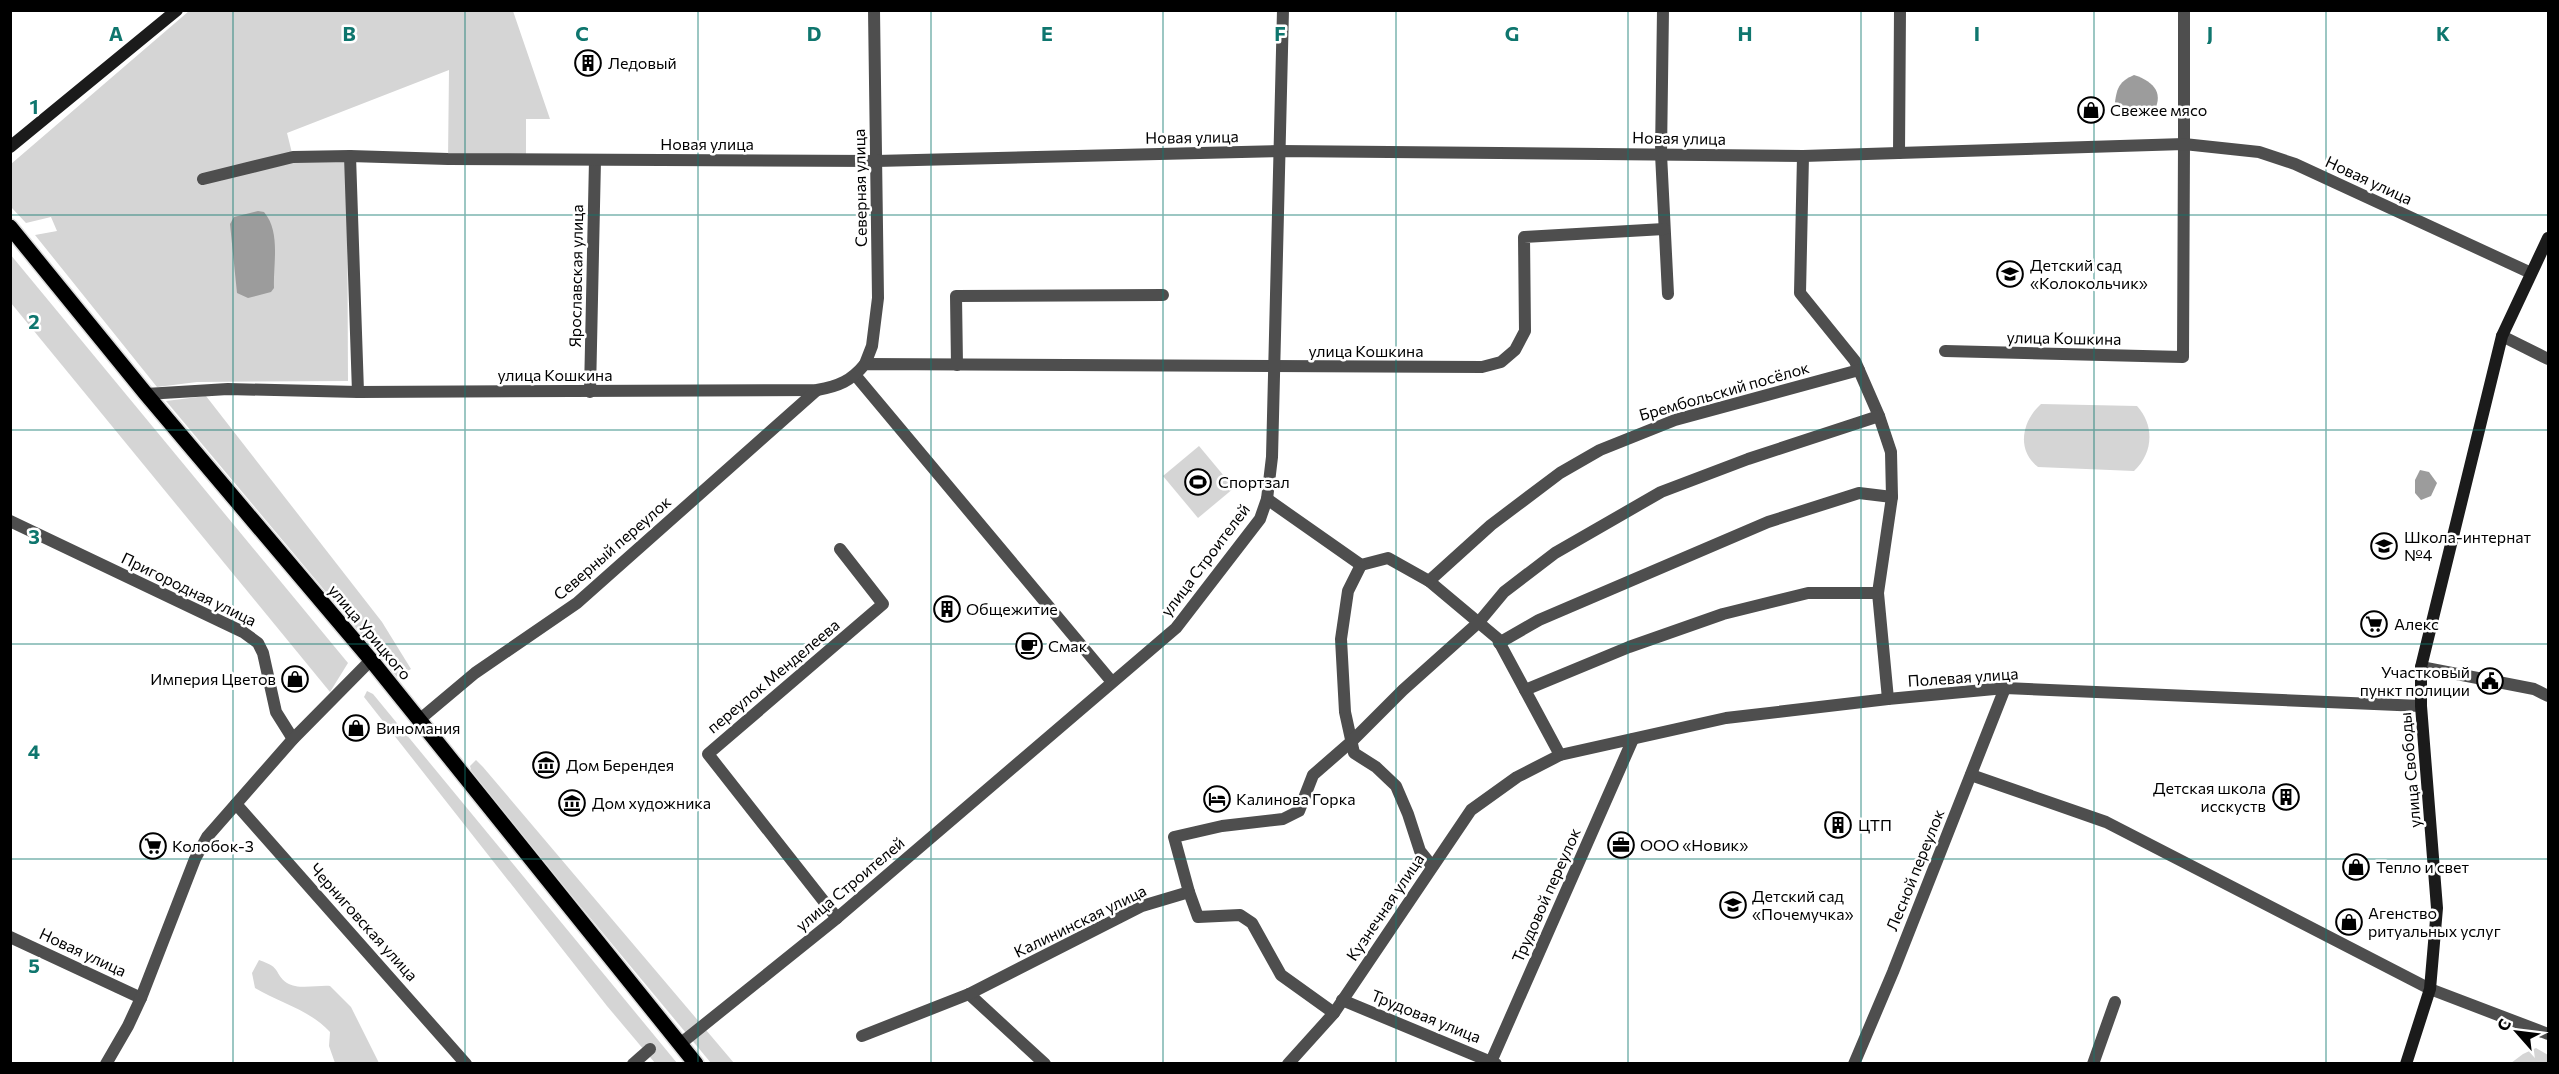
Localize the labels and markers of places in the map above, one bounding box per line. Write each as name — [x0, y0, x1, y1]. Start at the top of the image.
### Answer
building icon: Ледовый — [573, 48, 603, 78]
place label: Ледовый — [608, 53, 677, 72]
shop icon: Свежее мясо — [2076, 95, 2106, 125]
place label: Свежее мясо — [2110, 100, 2207, 119]
place label: Детский сад «Колокольчик» — [2030, 255, 2148, 292]
school or university icon: Детский сад «Колокольчик» — [1995, 259, 2025, 289]
sports icon: Спортзал — [1183, 467, 1213, 497]
place label: Спортзал — [1218, 472, 1290, 491]
place label: Школа-интернат №4 — [2404, 527, 2532, 564]
school or university icon: Школа-интернат №4 — [2369, 531, 2399, 561]
building icon: Общежитие — [932, 594, 962, 624]
place label: Общежитие — [966, 599, 1058, 618]
supermarket icon: Алекс — [2359, 609, 2389, 639]
place label: Алекс — [2394, 614, 2439, 633]
cafe icon: Смак — [1014, 631, 1044, 661]
place label: Смак — [1048, 636, 1088, 655]
place label: Участковый пункт полиции — [2360, 662, 2470, 699]
shop icon: Империя Цветов — [280, 664, 310, 694]
public building icon: Участковый пункт полиции — [2475, 666, 2505, 696]
place label: Империя Цветов — [150, 669, 276, 688]
shop icon: Виномания — [341, 713, 371, 743]
place label: Виномания — [376, 718, 461, 737]
museum icon: Дом Берендея — [531, 750, 561, 780]
place label: Дом Берендея — [566, 755, 674, 774]
place label: Детская школа исскуств — [2153, 778, 2266, 815]
building icon: Детская школа исскуств — [2271, 782, 2301, 812]
hotel icon: Калинова Горка — [1202, 784, 1232, 814]
museum icon: Дом художника — [557, 788, 587, 818]
place label: Калинова Горка — [1236, 789, 1356, 808]
place label: Дом художника — [592, 793, 711, 812]
building icon: ЦТП — [1823, 810, 1853, 840]
place label: ЦТП — [1858, 815, 1892, 834]
office icon: ООО «Новик» — [1606, 830, 1636, 860]
supermarket icon: Колобок-3 — [138, 831, 168, 861]
place label: ООО «Новик» — [1640, 835, 1748, 854]
place label: Колобок-3 — [172, 836, 254, 855]
shop icon: Тепло и свет — [2341, 852, 2371, 882]
place label: Тепло и свет — [2376, 857, 2470, 876]
place label: Детский сад «Почемучка» — [1752, 886, 1854, 923]
school or university icon: Детский сад «Почемучка» — [1718, 890, 1748, 920]
place label: Агенство ритуальных услуг — [2368, 903, 2501, 940]
shop icon: Агенство ритуальных услуг — [2334, 907, 2364, 937]

